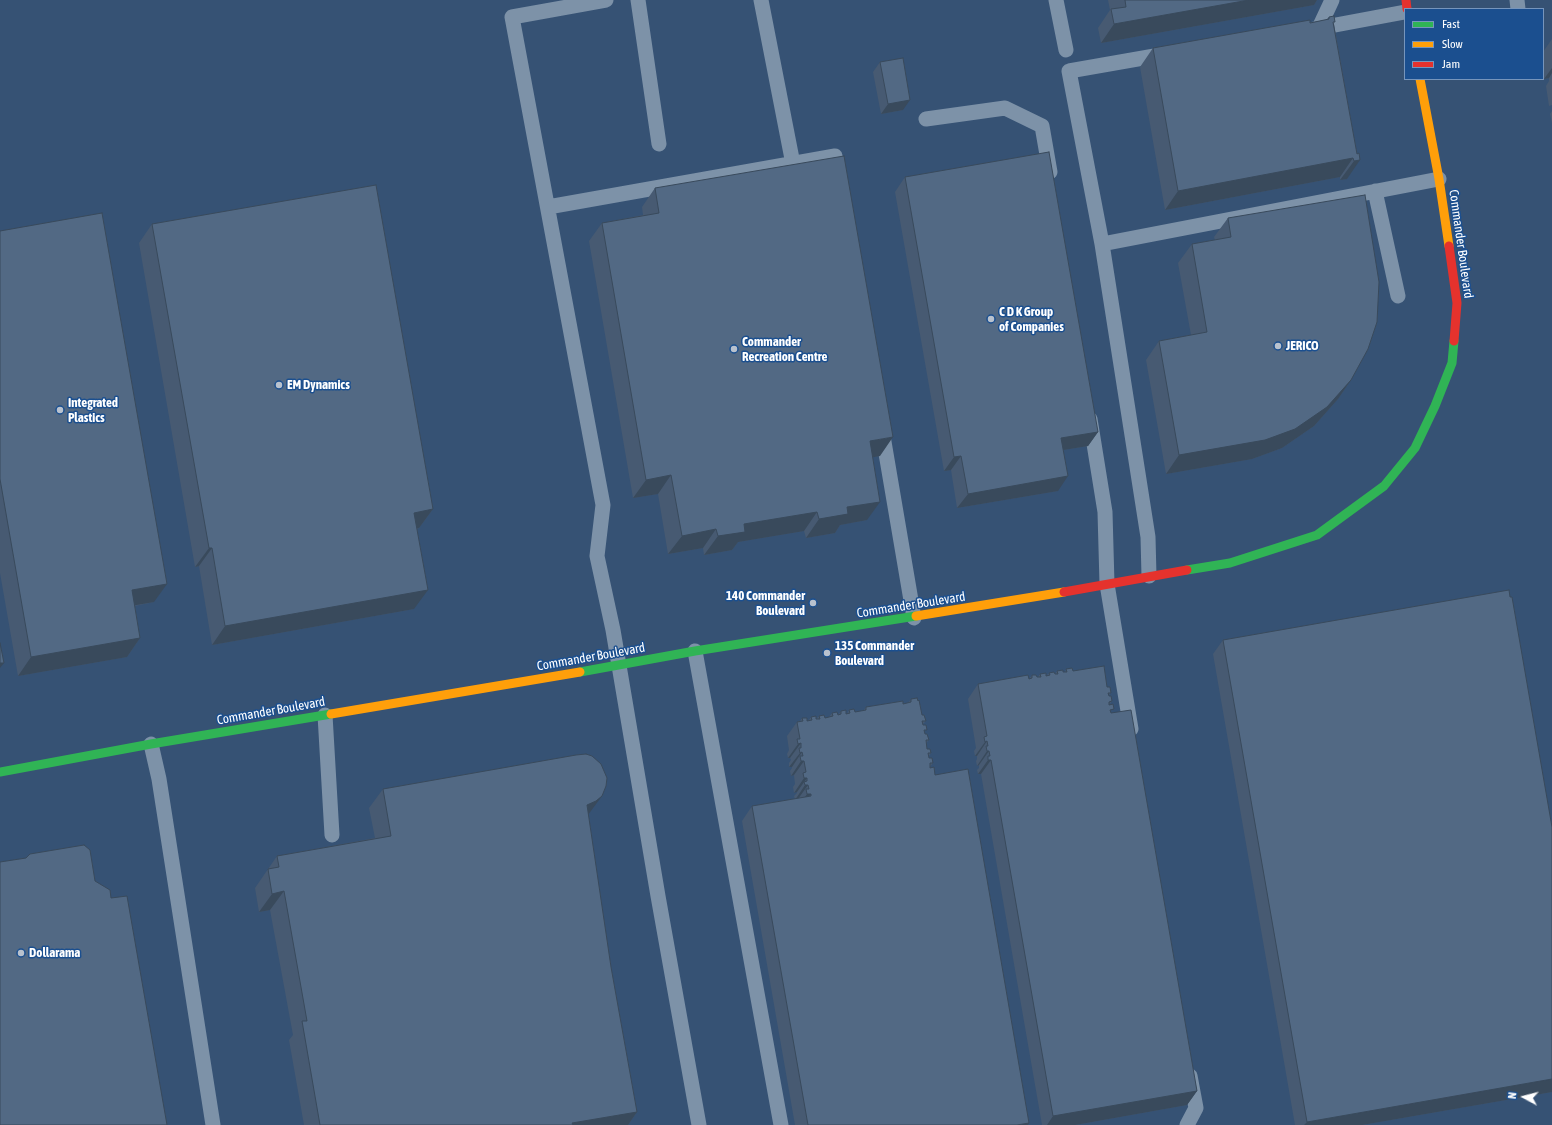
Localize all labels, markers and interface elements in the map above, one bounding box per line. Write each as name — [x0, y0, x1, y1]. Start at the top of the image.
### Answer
legend — [1404, 8, 1544, 80]
text: Fast — [1442, 17, 1460, 31]
text: Slow — [1442, 37, 1463, 51]
text: Jam — [1442, 57, 1460, 71]
street label: Commander Boulevard — [1446, 189, 1476, 299]
place label: C D K Group of Companies — [999, 304, 1064, 335]
marker: C D K Group of Companies — [986, 314, 996, 324]
place label: Commander Recreation Centre — [742, 334, 827, 365]
place label: JERICO — [1286, 338, 1319, 354]
marker: JERICO — [1273, 341, 1283, 351]
marker: Commander Recreation Centre — [729, 344, 739, 354]
place label: EM Dynamics — [287, 377, 350, 393]
marker: EM Dynamics — [274, 380, 284, 390]
place label: Integrated Plastics — [68, 395, 118, 426]
marker: Integrated Plastics — [55, 405, 65, 415]
place label: 140 Commander Boulevard — [726, 588, 805, 619]
street label: Commander Boulevard — [856, 589, 966, 621]
marker: 140 Commander Boulevard — [808, 598, 818, 608]
place label: 135 Commander Boulevard — [835, 638, 914, 669]
street label: Commander Boulevard — [536, 640, 646, 674]
marker: 135 Commander Boulevard — [822, 648, 832, 658]
street label: Commander Boulevard — [216, 694, 326, 728]
place label: Dollarama — [29, 945, 80, 961]
marker: Dollarama — [16, 948, 26, 958]
north arrow — [1504, 1077, 1544, 1117]
text: N — [1506, 1092, 1518, 1099]

